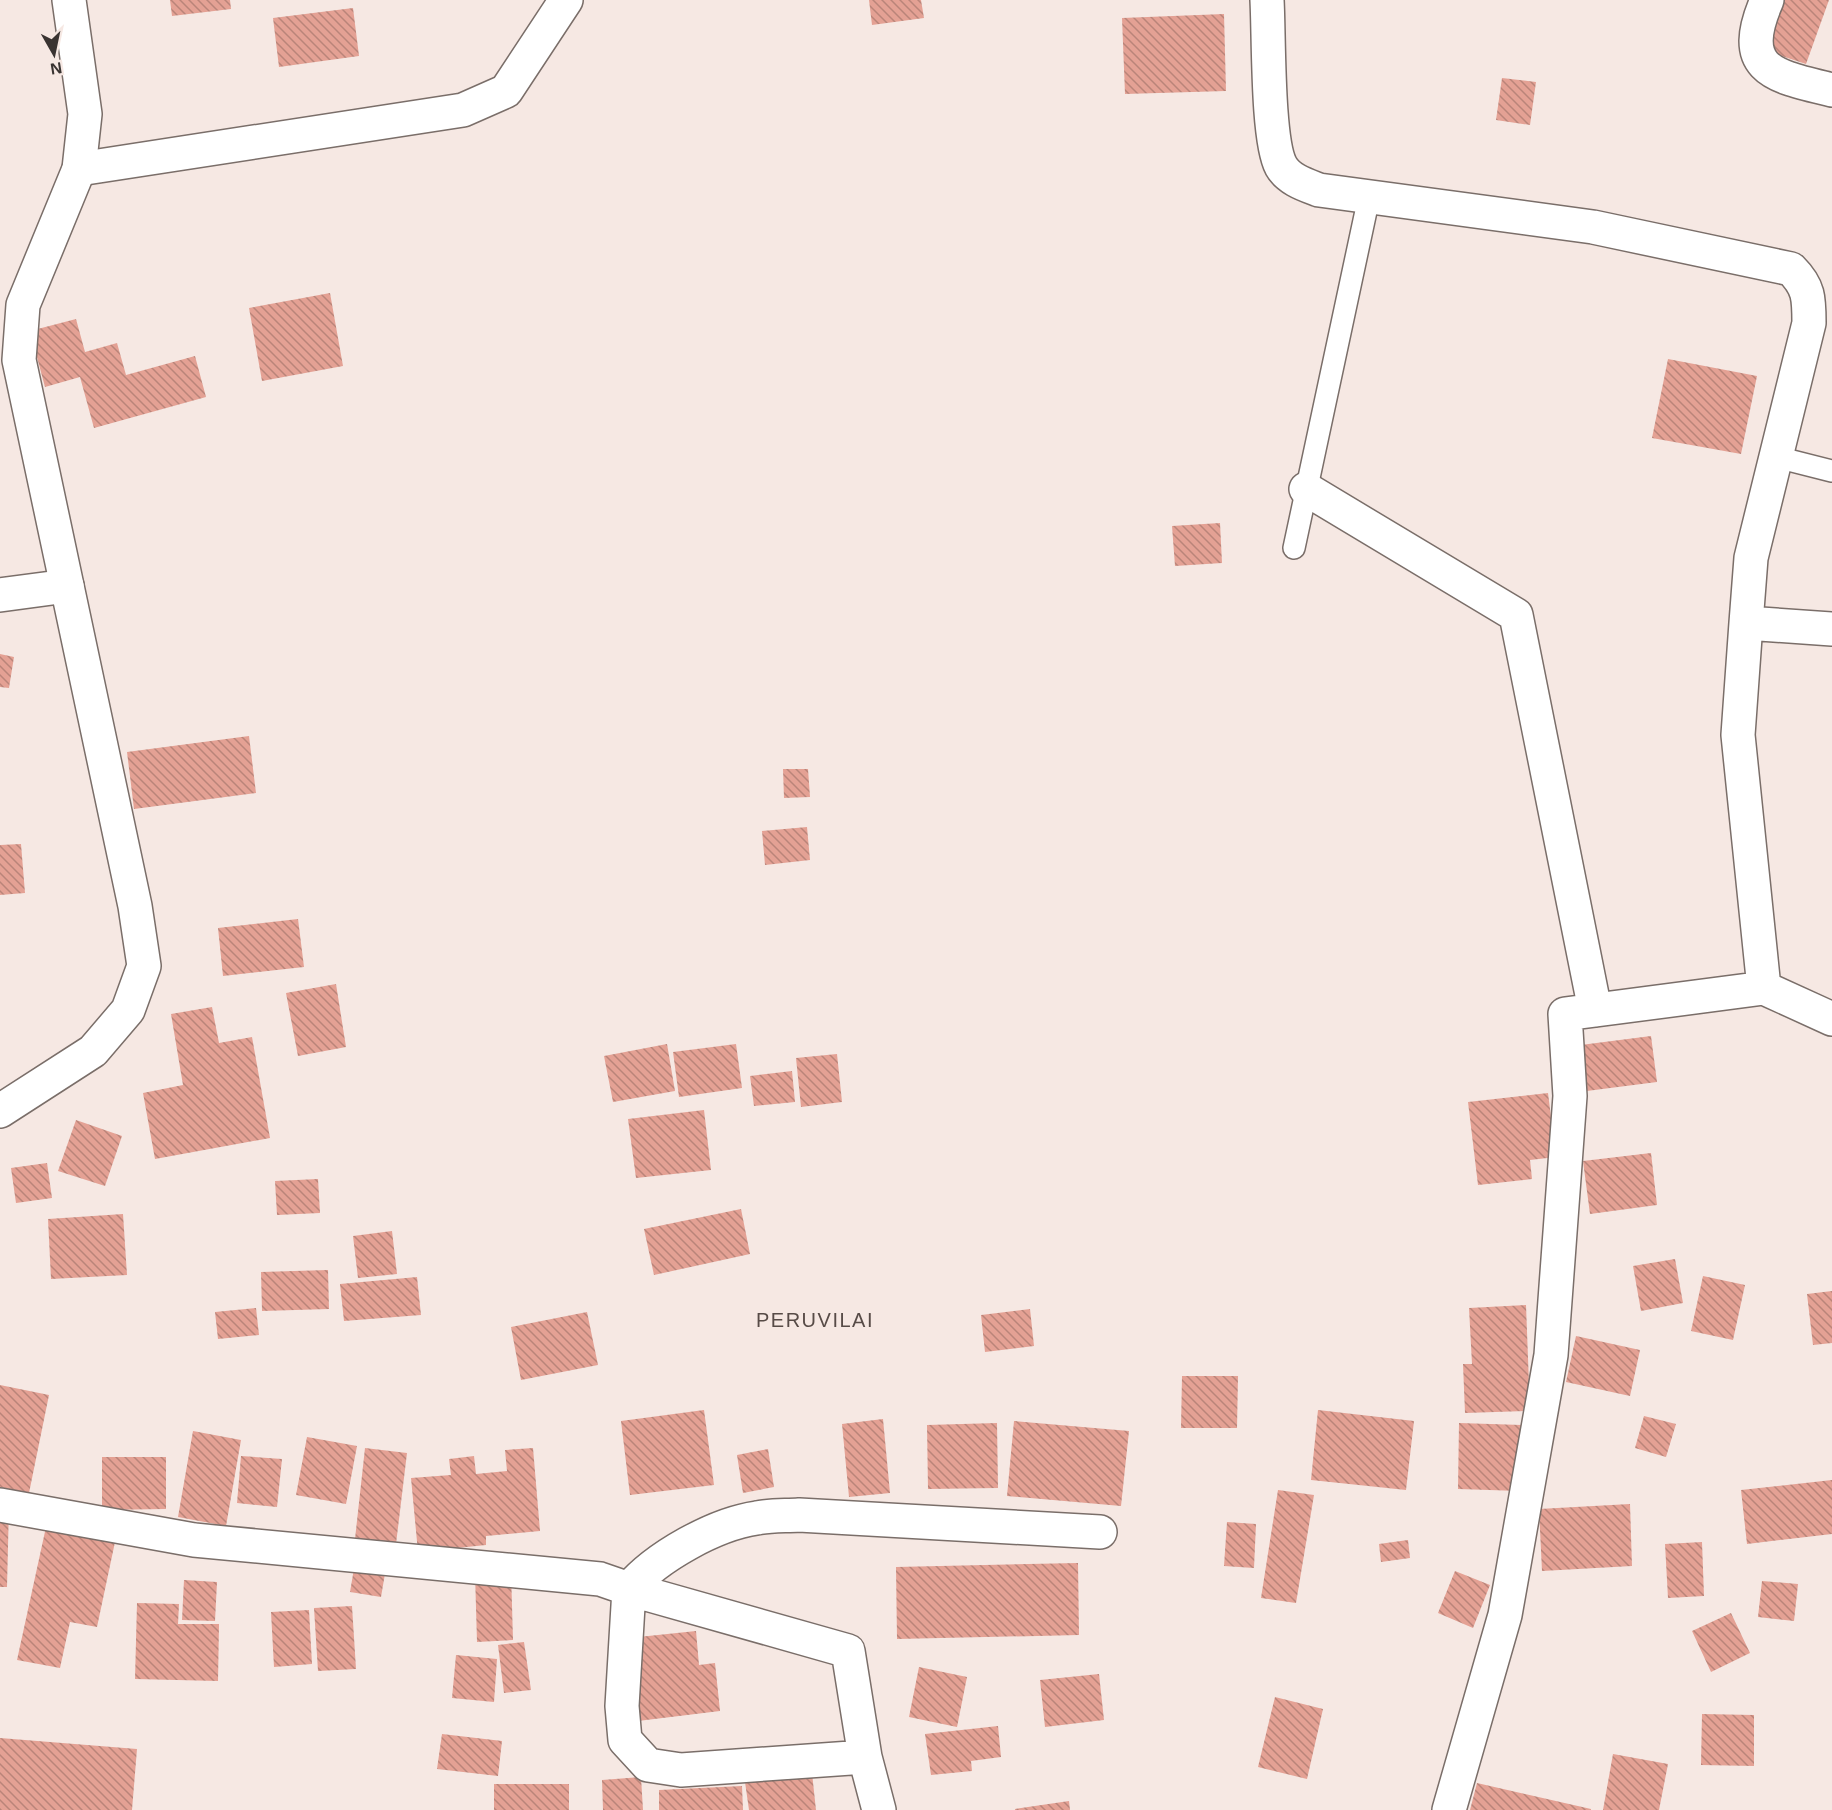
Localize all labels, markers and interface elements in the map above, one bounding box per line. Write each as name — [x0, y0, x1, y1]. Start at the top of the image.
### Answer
north arrow — [24, 24, 84, 84]
text: N — [49, 59, 63, 78]
district label: PERUVILAI — [756, 1309, 874, 1331]

